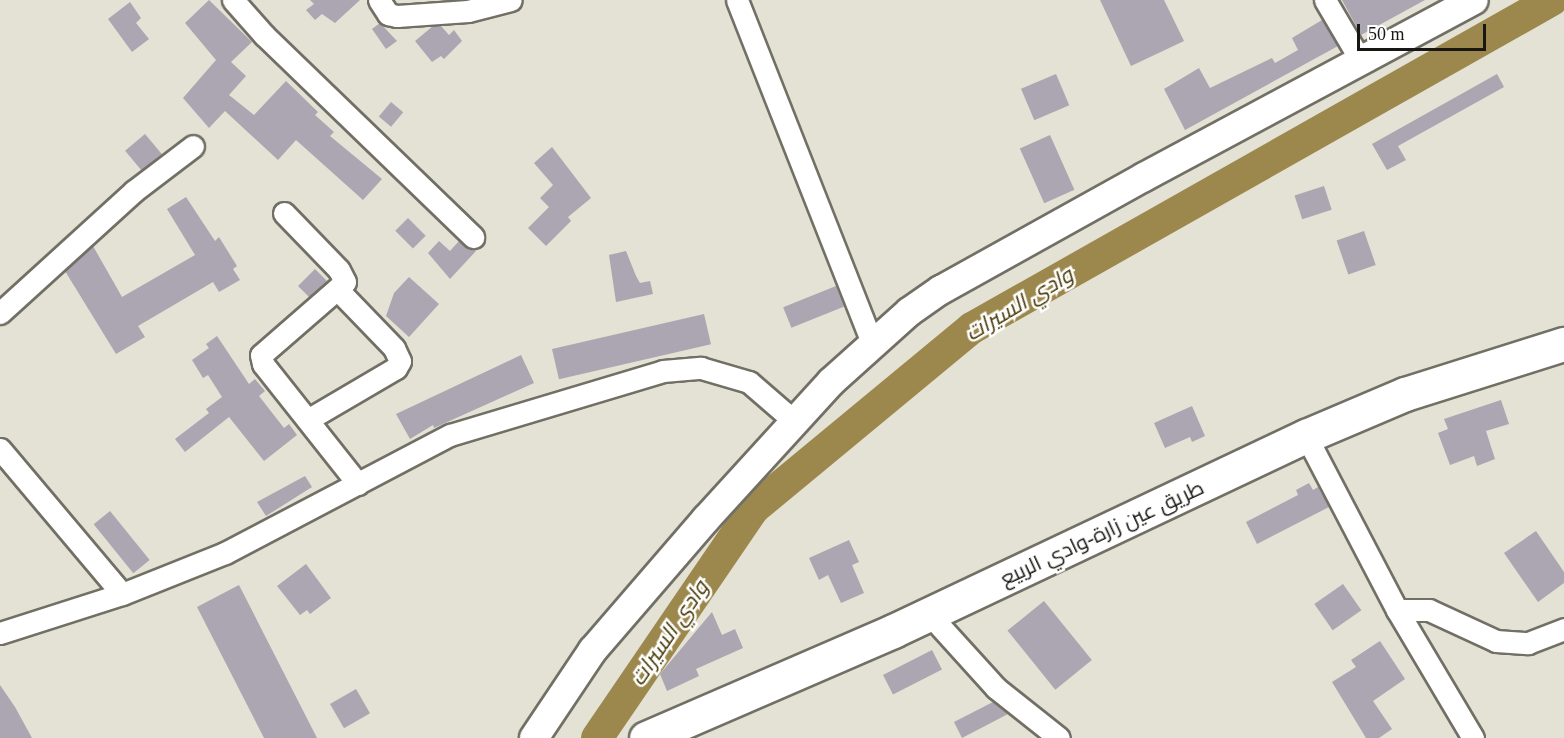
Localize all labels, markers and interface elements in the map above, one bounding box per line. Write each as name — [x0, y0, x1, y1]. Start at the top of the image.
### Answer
scale bar — [1360, 12, 1489, 50]
text: 50 m — [1368, 24, 1405, 44]
water label: وادي السيرات — [960, 262, 1078, 346]
street label: طريق عين زارة-وادي الربيع — [996, 475, 1208, 591]
water label: وادي السيرات — [624, 575, 714, 691]

